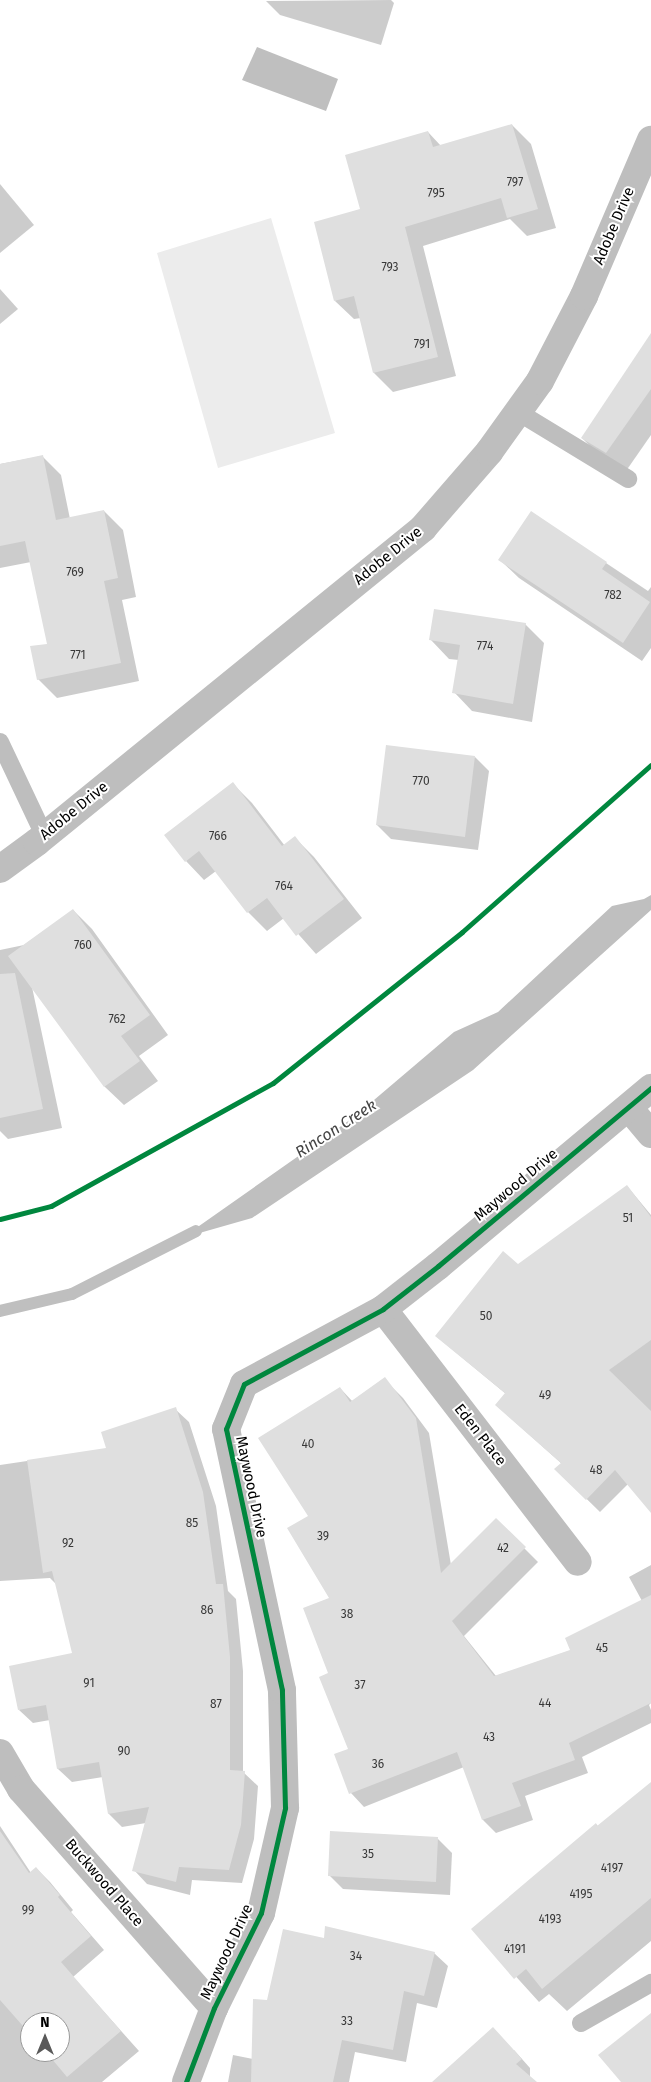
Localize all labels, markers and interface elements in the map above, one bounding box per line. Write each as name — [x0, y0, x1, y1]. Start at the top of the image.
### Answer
house number: 797 — [507, 176, 523, 190]
street label: Adobe Drive — [590, 184, 638, 268]
house number: 795 — [427, 187, 445, 201]
house number: 793 — [381, 261, 399, 275]
house number: 791 — [414, 338, 430, 352]
street label: Adobe Drive — [350, 523, 426, 589]
house number: 769 — [66, 566, 84, 580]
house number: 782 — [604, 589, 622, 603]
house number: 774 — [477, 640, 493, 654]
house number: 771 — [70, 649, 86, 663]
house number: 770 — [412, 775, 430, 789]
street label: Adobe Drive — [36, 778, 112, 844]
house number: 766 — [209, 830, 227, 844]
house number: 764 — [275, 880, 293, 894]
house number: 760 — [74, 939, 92, 953]
house number: 762 — [108, 1013, 126, 1027]
water label: Rincon Creek — [292, 1096, 380, 1162]
street label: Maywood Drive — [471, 1145, 561, 1225]
house number: 51 — [623, 1212, 633, 1226]
house number: 50 — [480, 1310, 492, 1324]
house number: 49 — [539, 1389, 551, 1403]
street label: Eden Place — [450, 1400, 510, 1470]
street label: Maywood Drive — [231, 1435, 271, 1539]
house number: 40 — [301, 1438, 315, 1452]
house number: 48 — [590, 1464, 602, 1478]
house number: 85 — [186, 1517, 198, 1531]
house number: 39 — [317, 1530, 329, 1544]
house number: 92 — [62, 1537, 74, 1551]
house number: 42 — [497, 1542, 509, 1556]
house number: 86 — [200, 1604, 214, 1618]
house number: 38 — [341, 1608, 353, 1622]
house number: 45 — [596, 1642, 608, 1656]
house number: 91 — [83, 1677, 95, 1691]
house number: 37 — [354, 1679, 366, 1693]
house number: 44 — [539, 1697, 551, 1711]
house number: 87 — [210, 1698, 222, 1712]
house number: 43 — [483, 1731, 495, 1745]
house number: 90 — [118, 1745, 130, 1759]
house number: 36 — [372, 1758, 384, 1772]
street label: Buckwood Place — [61, 1836, 147, 1930]
house number: 35 — [362, 1848, 374, 1862]
house number: 4197 — [601, 1862, 623, 1876]
house number: 4195 — [569, 1888, 593, 1902]
street label: Maywood Drive — [197, 1901, 257, 2003]
house number: 99 — [22, 1904, 34, 1918]
house number: 4193 — [539, 1913, 561, 1927]
house number: 4191 — [504, 1943, 526, 1957]
house number: 34 — [350, 1950, 362, 1964]
north arrow — [20, 2012, 70, 2062]
text: N — [40, 2014, 50, 2031]
house number: 33 — [341, 2015, 353, 2029]

